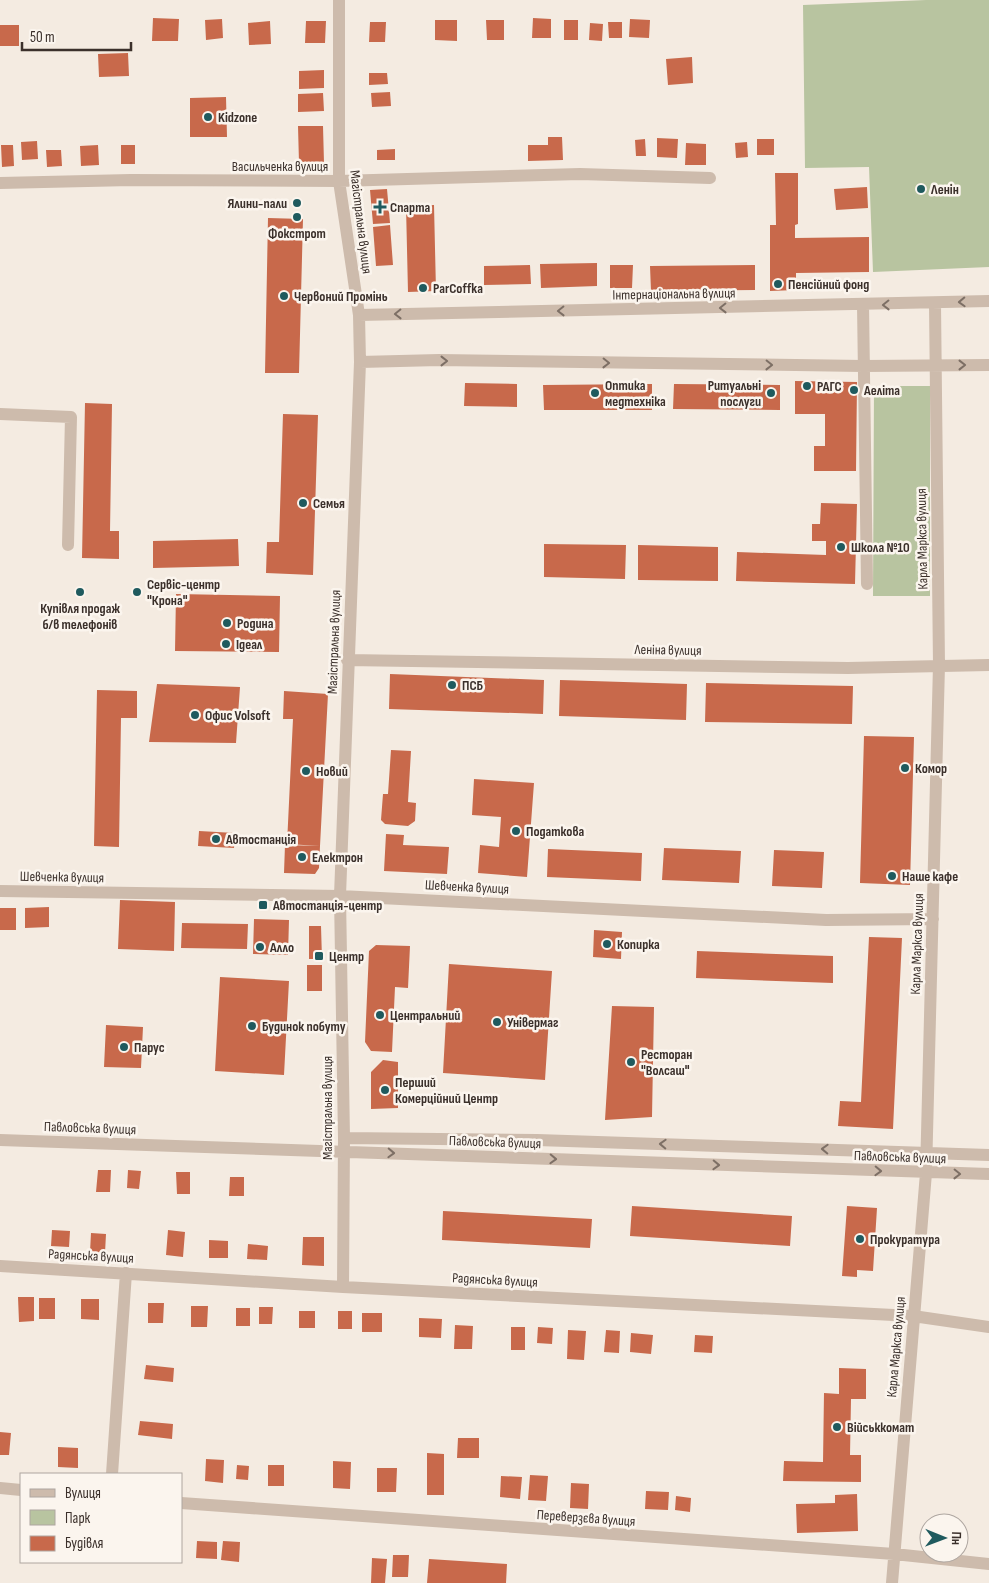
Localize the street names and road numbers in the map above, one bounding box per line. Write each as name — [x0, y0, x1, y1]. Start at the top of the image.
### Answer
street label: Васильченка вулиця — [232, 158, 328, 175]
street label: Магістральна вулиця — [346, 169, 376, 275]
street label: Інтернаціональна вулиця — [612, 284, 736, 304]
street label: Карла Маркса вулиця — [913, 488, 931, 590]
street label: Магістральна вулиця — [324, 590, 344, 694]
street label: Леніна вулиця — [633, 641, 702, 659]
street label: Шевченка вулиця — [20, 868, 104, 886]
street label: Шевченка вулиця — [424, 876, 510, 898]
street label: Карла Маркса вулиця — [907, 893, 927, 995]
street label: Магістральна вулиця — [319, 1056, 336, 1160]
street label: Павловська вулиця — [44, 1118, 136, 1138]
street label: Павловська вулиця — [449, 1132, 541, 1152]
street label: Павловська вулиця — [854, 1147, 946, 1167]
street label: Радянська вулиця — [48, 1245, 134, 1267]
street label: Радянська вулиця — [452, 1269, 538, 1291]
street label: Карла Маркса вулиця — [883, 1296, 909, 1398]
street label: Переверзєва вулиця — [536, 1506, 636, 1530]

